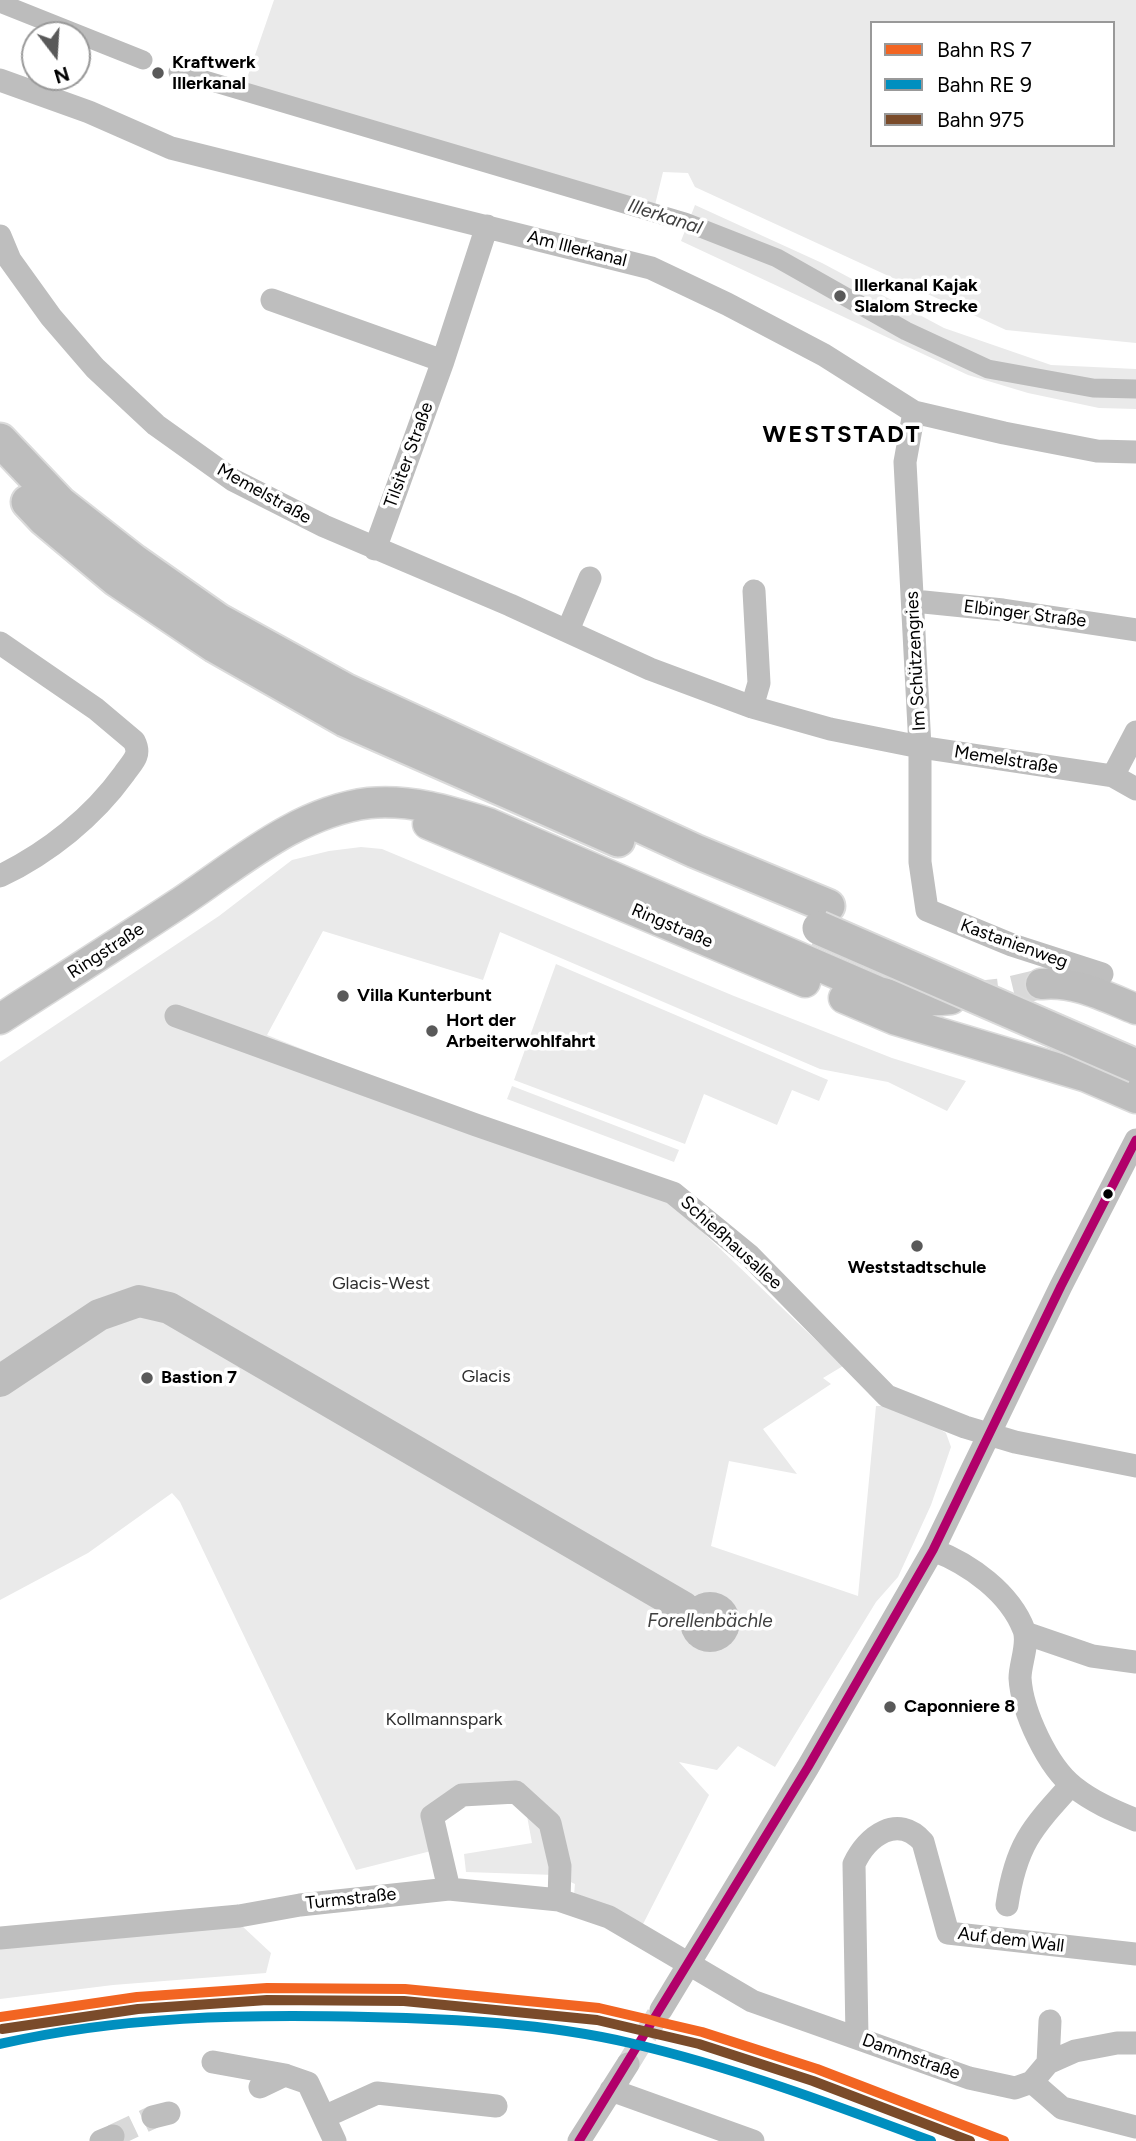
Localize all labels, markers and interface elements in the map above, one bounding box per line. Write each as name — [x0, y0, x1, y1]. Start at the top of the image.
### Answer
north arrow — [21, 21, 91, 91]
legend — [870, 21, 1115, 147]
text: Bahn RS 7 — [937, 37, 1032, 62]
place label: Kraftwerk Illerkanal — [172, 52, 256, 94]
text: N — [51, 62, 72, 88]
marker: Kraftwerk Illerkanal — [150, 65, 166, 81]
text: Bahn RE 9 — [937, 72, 1032, 97]
text: Bahn 975 — [937, 107, 1024, 132]
water label: Illerkanal — [625, 194, 705, 240]
street label: Am Illerkanal — [525, 226, 629, 272]
place label: Illerkanal Kajak Slalom Strecke — [854, 275, 978, 318]
marker: Illerkanal Kajak Slalom Strecke — [832, 288, 848, 304]
street label: Tilsiter Straße — [380, 399, 438, 511]
district label: WESTSTADT — [764, 421, 920, 449]
street label: Memelstraße — [213, 459, 315, 529]
street label: Im Schützengries — [902, 590, 930, 732]
street label: Elbinger Straße — [962, 596, 1088, 632]
street label: Memelstraße — [953, 741, 1059, 779]
street label: Ringstraße — [628, 899, 716, 953]
street label: Kastanienweg — [957, 915, 1071, 973]
street label: Ringstraße — [64, 918, 148, 984]
place label: Villa Kunterbunt — [357, 985, 492, 1007]
marker: Villa Kunterbunt — [335, 988, 351, 1004]
place label: Hort der Arbeiterwohlfahrt — [446, 1010, 596, 1052]
marker: Hort der Arbeiterwohlfahrt — [424, 1023, 440, 1039]
unlabelled marker — [1101, 1187, 1115, 1201]
street label: Schießhausallee — [676, 1192, 786, 1294]
marker: Weststadtschule — [909, 1238, 925, 1254]
place label: Weststadtschule — [848, 1257, 986, 1279]
park label: Glacis-West — [332, 1273, 430, 1295]
park label: Glacis — [461, 1366, 511, 1388]
place label: Bastion 7 — [161, 1367, 237, 1389]
marker: Bastion 7 — [139, 1370, 155, 1386]
water label: Forellenbächle — [647, 1610, 773, 1632]
place label: Caponniere 8 — [904, 1696, 1015, 1718]
marker: Caponniere 8 — [882, 1699, 898, 1715]
park label: Kollmannspark — [386, 1709, 502, 1731]
street label: Turmstraße — [305, 1884, 397, 1914]
street label: Auf dem Wall — [957, 1923, 1065, 1957]
street label: Dammstraße — [859, 2029, 963, 2085]

